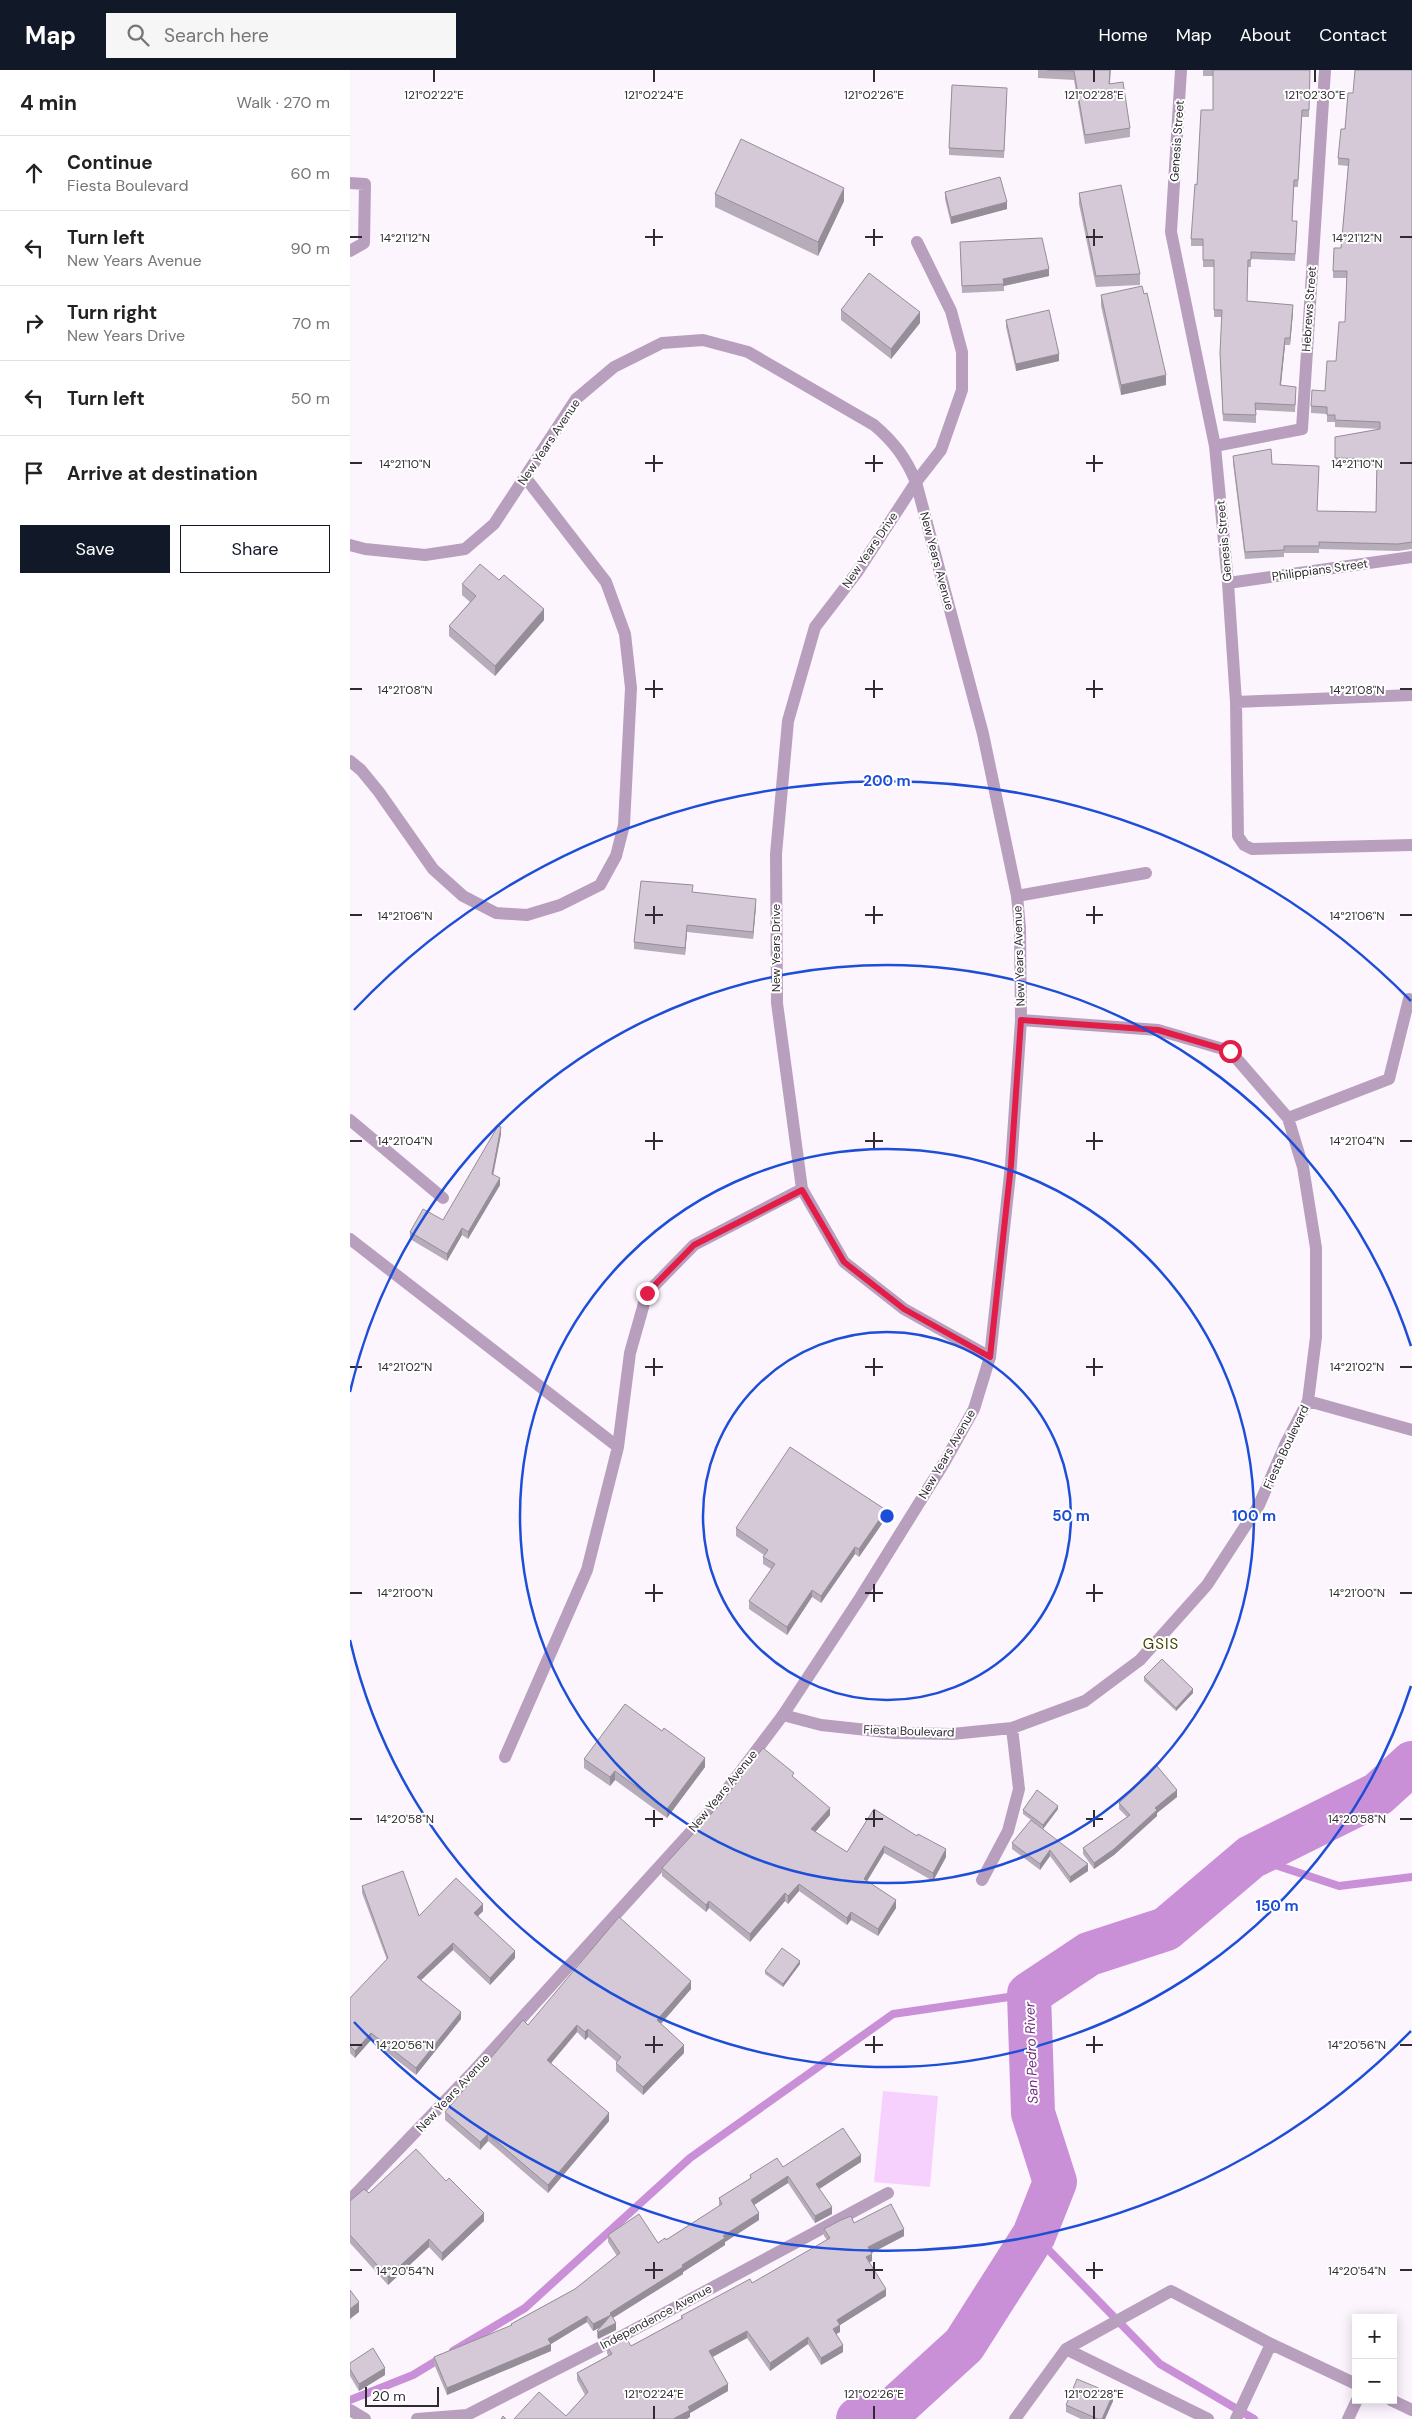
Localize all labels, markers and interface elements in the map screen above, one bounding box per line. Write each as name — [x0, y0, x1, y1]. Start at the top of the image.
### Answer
search box — [106, 13, 456, 58]
text: Map — [25, 20, 76, 51]
icon: search — [124, 21, 152, 49]
text: Search here — [164, 23, 269, 48]
text: Home — [1098, 23, 1148, 47]
text: Map — [1176, 23, 1212, 47]
text: About — [1240, 23, 1291, 47]
text: Contact — [1319, 23, 1387, 47]
text: 121°02'22"E — [404, 87, 464, 103]
text: 121°02'24"E — [624, 87, 684, 103]
text: 121°02'26"E — [844, 87, 904, 103]
text: 121°02'28"E — [1064, 87, 1124, 103]
text: 121°02'30"E — [1285, 87, 1346, 103]
text: 4 min — [20, 89, 77, 117]
text: Walk · 270 m — [237, 92, 330, 113]
street label: Genesis Street — [1166, 99, 1188, 182]
text: Continue — [67, 150, 153, 175]
icon: ahead — [20, 159, 48, 187]
text: 60 m — [290, 163, 330, 184]
text: Fiesta Boulevard — [67, 175, 188, 196]
text: Turn left — [67, 225, 145, 250]
text: 14°21'12"N — [380, 230, 430, 246]
text: 14°21'12"N — [1332, 230, 1382, 246]
icon: left — [20, 234, 48, 262]
text: 90 m — [290, 238, 330, 259]
text: New Years Avenue — [67, 250, 202, 271]
street label: Hebrews Street — [1298, 265, 1320, 352]
text: Turn right — [67, 300, 157, 325]
icon: right — [20, 309, 48, 337]
text: 70 m — [292, 313, 330, 334]
text: New Years Drive — [67, 325, 185, 346]
icon: left — [20, 384, 48, 412]
text: Turn left — [67, 386, 145, 411]
text: 50 m — [291, 388, 330, 409]
street label: New Years Avenue — [514, 396, 584, 488]
text: 14°21'10"N — [379, 456, 431, 472]
text: 14°21'10"N — [1331, 456, 1383, 472]
icon: arrive — [20, 459, 48, 487]
text: Arrive at destination — [67, 461, 258, 486]
street label: Genesis Street — [1212, 499, 1236, 582]
street label: New Years Drive — [839, 509, 901, 591]
street label: New Years Avenue — [916, 510, 958, 612]
button: Save — [20, 525, 170, 573]
button: Share — [180, 525, 330, 573]
street label: Philippians Street — [1271, 555, 1369, 585]
text: 14°21'08"N — [378, 682, 433, 698]
text: 14°21'08"N — [1330, 682, 1385, 698]
text: 200 m — [863, 771, 911, 791]
street label: New Years Drive — [768, 904, 784, 992]
street label: New Years Avenue — [1009, 905, 1029, 1007]
text: 14°21'06"N — [377, 908, 433, 924]
text: 14°21'06"N — [1329, 908, 1385, 924]
route start — [1219, 1040, 1242, 1063]
text: 14°21'04"N — [378, 1133, 433, 1149]
text: 14°21'04"N — [1330, 1133, 1385, 1149]
route end — [636, 1282, 659, 1305]
text: 14°21'02"N — [378, 1359, 432, 1375]
text: 14°21'02"N — [1330, 1359, 1384, 1375]
street label: Fiesta Boulevard — [1260, 1402, 1312, 1492]
street label: New Years Avenue — [915, 1406, 979, 1502]
text: 50 m — [1052, 1506, 1090, 1526]
text: 100 m — [1232, 1506, 1276, 1526]
centre of rings — [878, 1507, 896, 1525]
text: 14°21'00"N — [377, 1585, 433, 1601]
text: 14°21'00"N — [1329, 1585, 1385, 1601]
district label: GSIS — [1143, 1634, 1179, 1654]
street label: Fiesta Boulevard — [863, 1721, 955, 1741]
street label: New Years Avenue — [685, 1747, 761, 1835]
text: 14°20'58"N — [376, 1811, 434, 1827]
text: 14°20'58"N — [1328, 1811, 1386, 1827]
text: 150 m — [1256, 1896, 1299, 1916]
water label: San Pedro River — [1020, 2001, 1042, 2104]
text: 14°20'56"N — [376, 2037, 434, 2053]
text: 14°20'56"N — [1328, 2037, 1386, 2053]
street label: New Years Avenue — [413, 2051, 493, 2135]
text: 14°20'54"N — [376, 2263, 434, 2279]
text: 14°20'54"N — [1328, 2263, 1386, 2279]
street label: Independence Avenue — [597, 2281, 715, 2353]
map controls — [1352, 2314, 1397, 2404]
button: + — [1352, 2314, 1397, 2359]
button: − — [1352, 2359, 1397, 2404]
scale bar — [365, 2384, 439, 2407]
text: 121°02'24"E — [624, 2386, 684, 2402]
text: 121°02'26"E — [844, 2386, 904, 2402]
text: 121°02'28"E — [1064, 2386, 1124, 2402]
text: 20 m — [372, 2387, 406, 2405]

